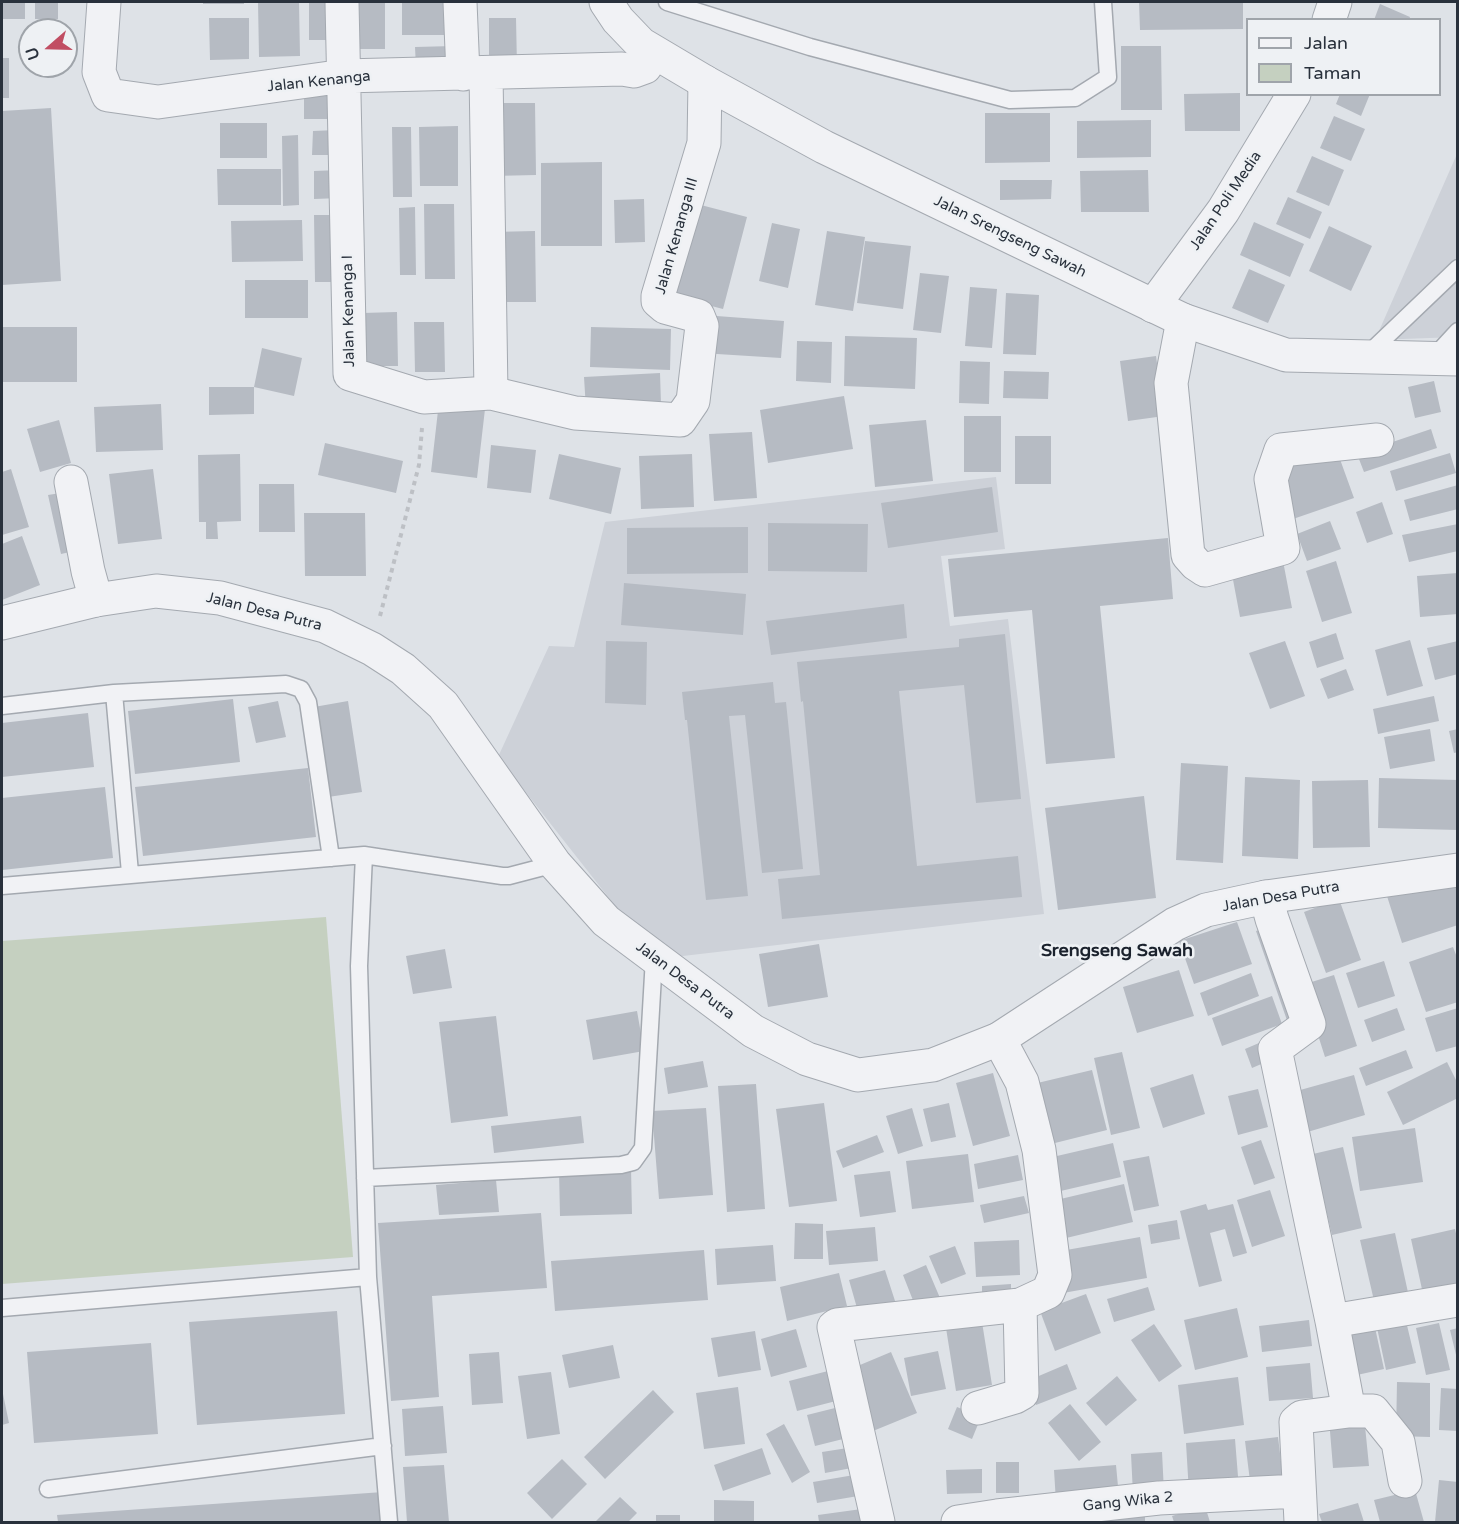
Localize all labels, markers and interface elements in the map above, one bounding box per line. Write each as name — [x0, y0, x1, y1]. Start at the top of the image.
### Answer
north arrow — [18, 18, 78, 78]
legend — [1246, 18, 1441, 96]
text: Jalan — [1304, 32, 1348, 54]
text: U — [21, 44, 44, 63]
text: Taman — [1304, 62, 1361, 84]
street label: Jalan Kenanga — [266, 68, 372, 96]
street label: Jalan Poli Media — [1186, 148, 1266, 254]
street label: Jalan Kenanga III — [652, 176, 702, 296]
street label: Jalan Srengseng Sawah — [931, 192, 1089, 282]
street label: Jalan Kenanga I — [339, 255, 359, 367]
street label: Jalan Desa Putra — [204, 589, 324, 635]
street label: Jalan Desa Putra — [1221, 878, 1341, 916]
street label: Jalan Desa Putra — [632, 938, 738, 1024]
district label: Srengseng Sawah — [1041, 940, 1193, 962]
street label: Gang Wika 2 — [1082, 1488, 1174, 1516]

